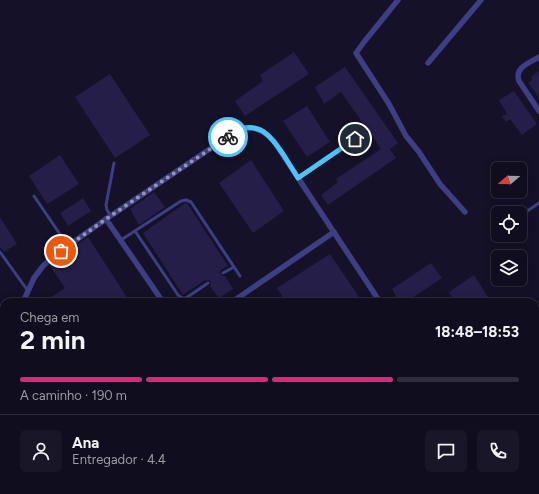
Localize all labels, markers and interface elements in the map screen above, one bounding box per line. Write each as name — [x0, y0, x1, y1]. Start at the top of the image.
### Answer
courier — [208, 117, 248, 157]
pin — [338, 122, 372, 156]
icon: bike — [217, 126, 239, 148]
icon: home — [344, 128, 366, 150]
north arrow — [491, 162, 527, 198]
map controls — [491, 162, 527, 286]
button: locate — [491, 206, 527, 242]
pin — [44, 234, 78, 268]
icon: bag — [50, 240, 72, 262]
button: layers — [491, 250, 527, 286]
text: Chega em — [20, 310, 79, 325]
text: 18:48–18:53 — [435, 323, 519, 341]
text: 2 min — [20, 324, 86, 356]
text: A caminho · 190 m — [20, 388, 127, 403]
button: person — [20, 430, 62, 472]
button: chat — [425, 430, 467, 472]
button: phone — [477, 430, 519, 472]
text: Ana — [72, 434, 99, 452]
text: Entregador · 4.4 — [72, 452, 166, 467]

